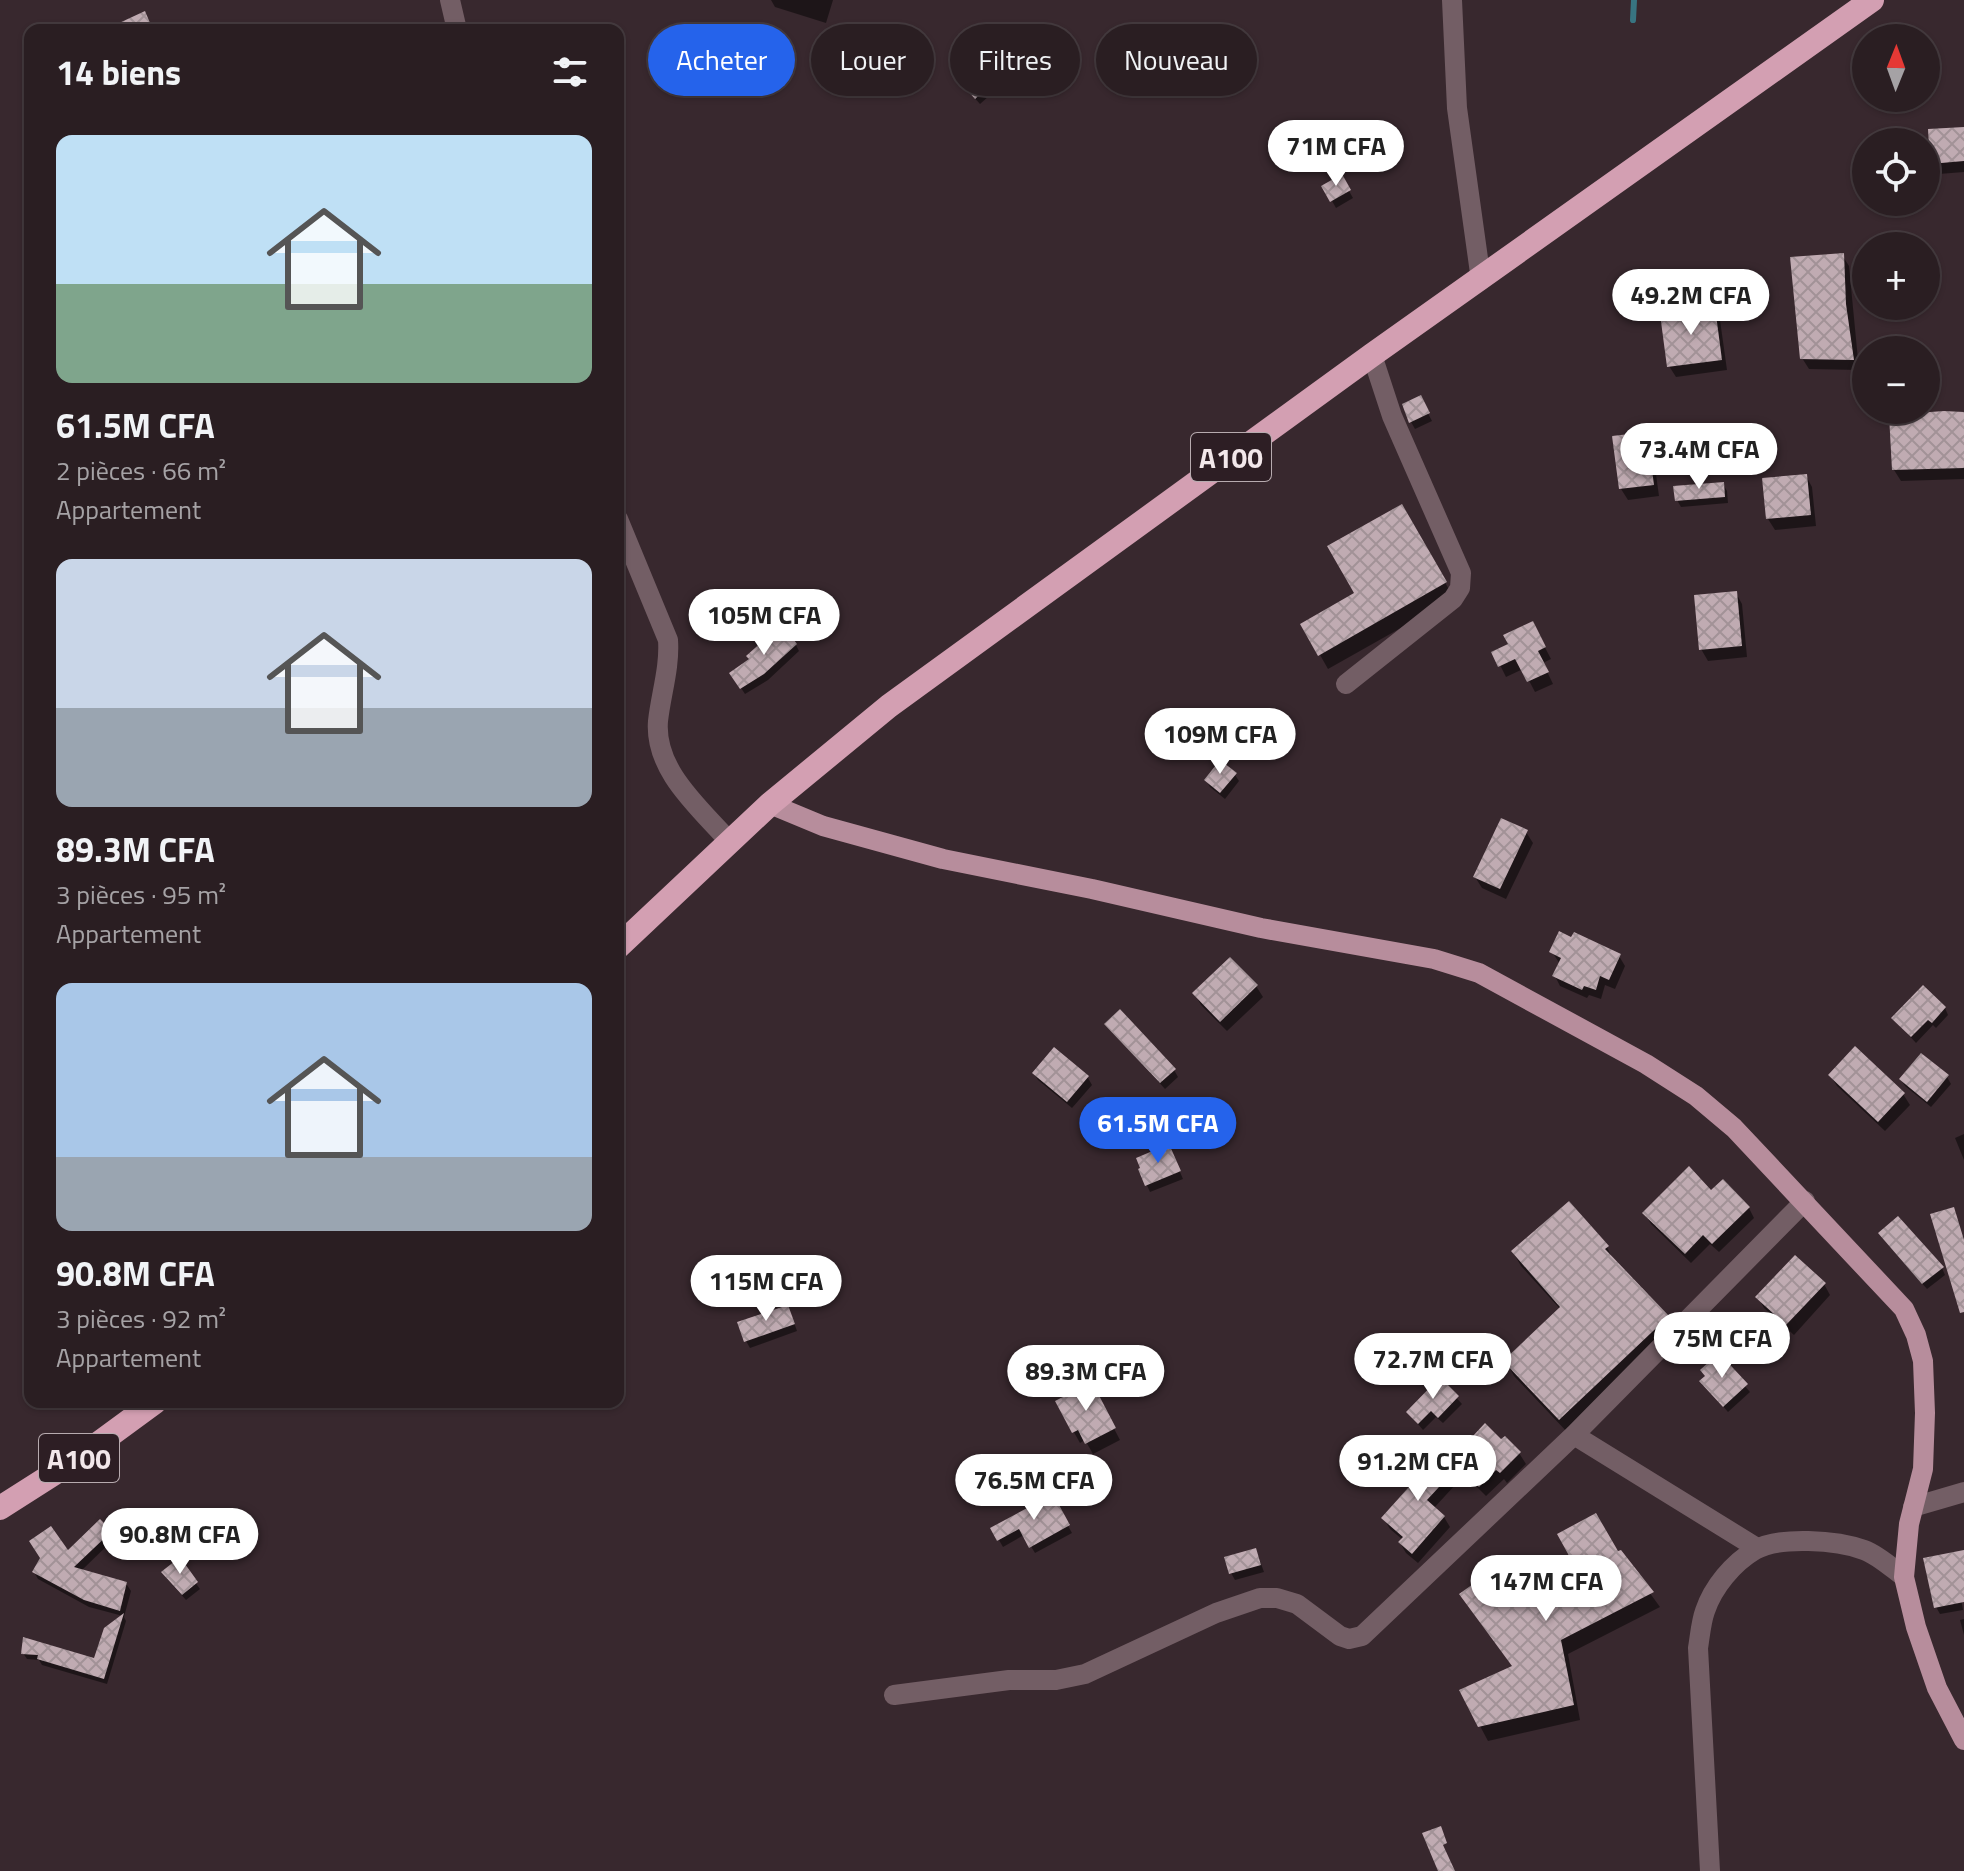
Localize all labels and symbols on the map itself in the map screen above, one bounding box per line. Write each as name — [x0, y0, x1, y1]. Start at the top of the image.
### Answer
north arrow — [1852, 24, 1940, 112]
pin: 71M CFA — [1262, 120, 1410, 188]
pin: 49.2M CFA — [1599, 269, 1783, 337]
pin: 73.4M CFA — [1607, 423, 1791, 491]
road number: A100 — [1191, 433, 1271, 481]
pin: 105M CFA — [681, 589, 847, 657]
pin: 109M CFA — [1137, 708, 1303, 776]
pin: 61.5M CFA — [1066, 1097, 1250, 1165]
pin: 115M CFA — [683, 1255, 849, 1323]
pin: 75M CFA — [1648, 1312, 1796, 1380]
pin: 72.7M CFA — [1341, 1333, 1525, 1401]
pin: 89.3M CFA — [994, 1345, 1178, 1413]
road number: A100 — [39, 1434, 119, 1482]
pin: 91.2M CFA — [1326, 1435, 1510, 1503]
pin: 76.5M CFA — [942, 1454, 1126, 1522]
pin: 90.8M CFA — [88, 1508, 272, 1576]
pin: 147M CFA — [1463, 1555, 1629, 1623]

